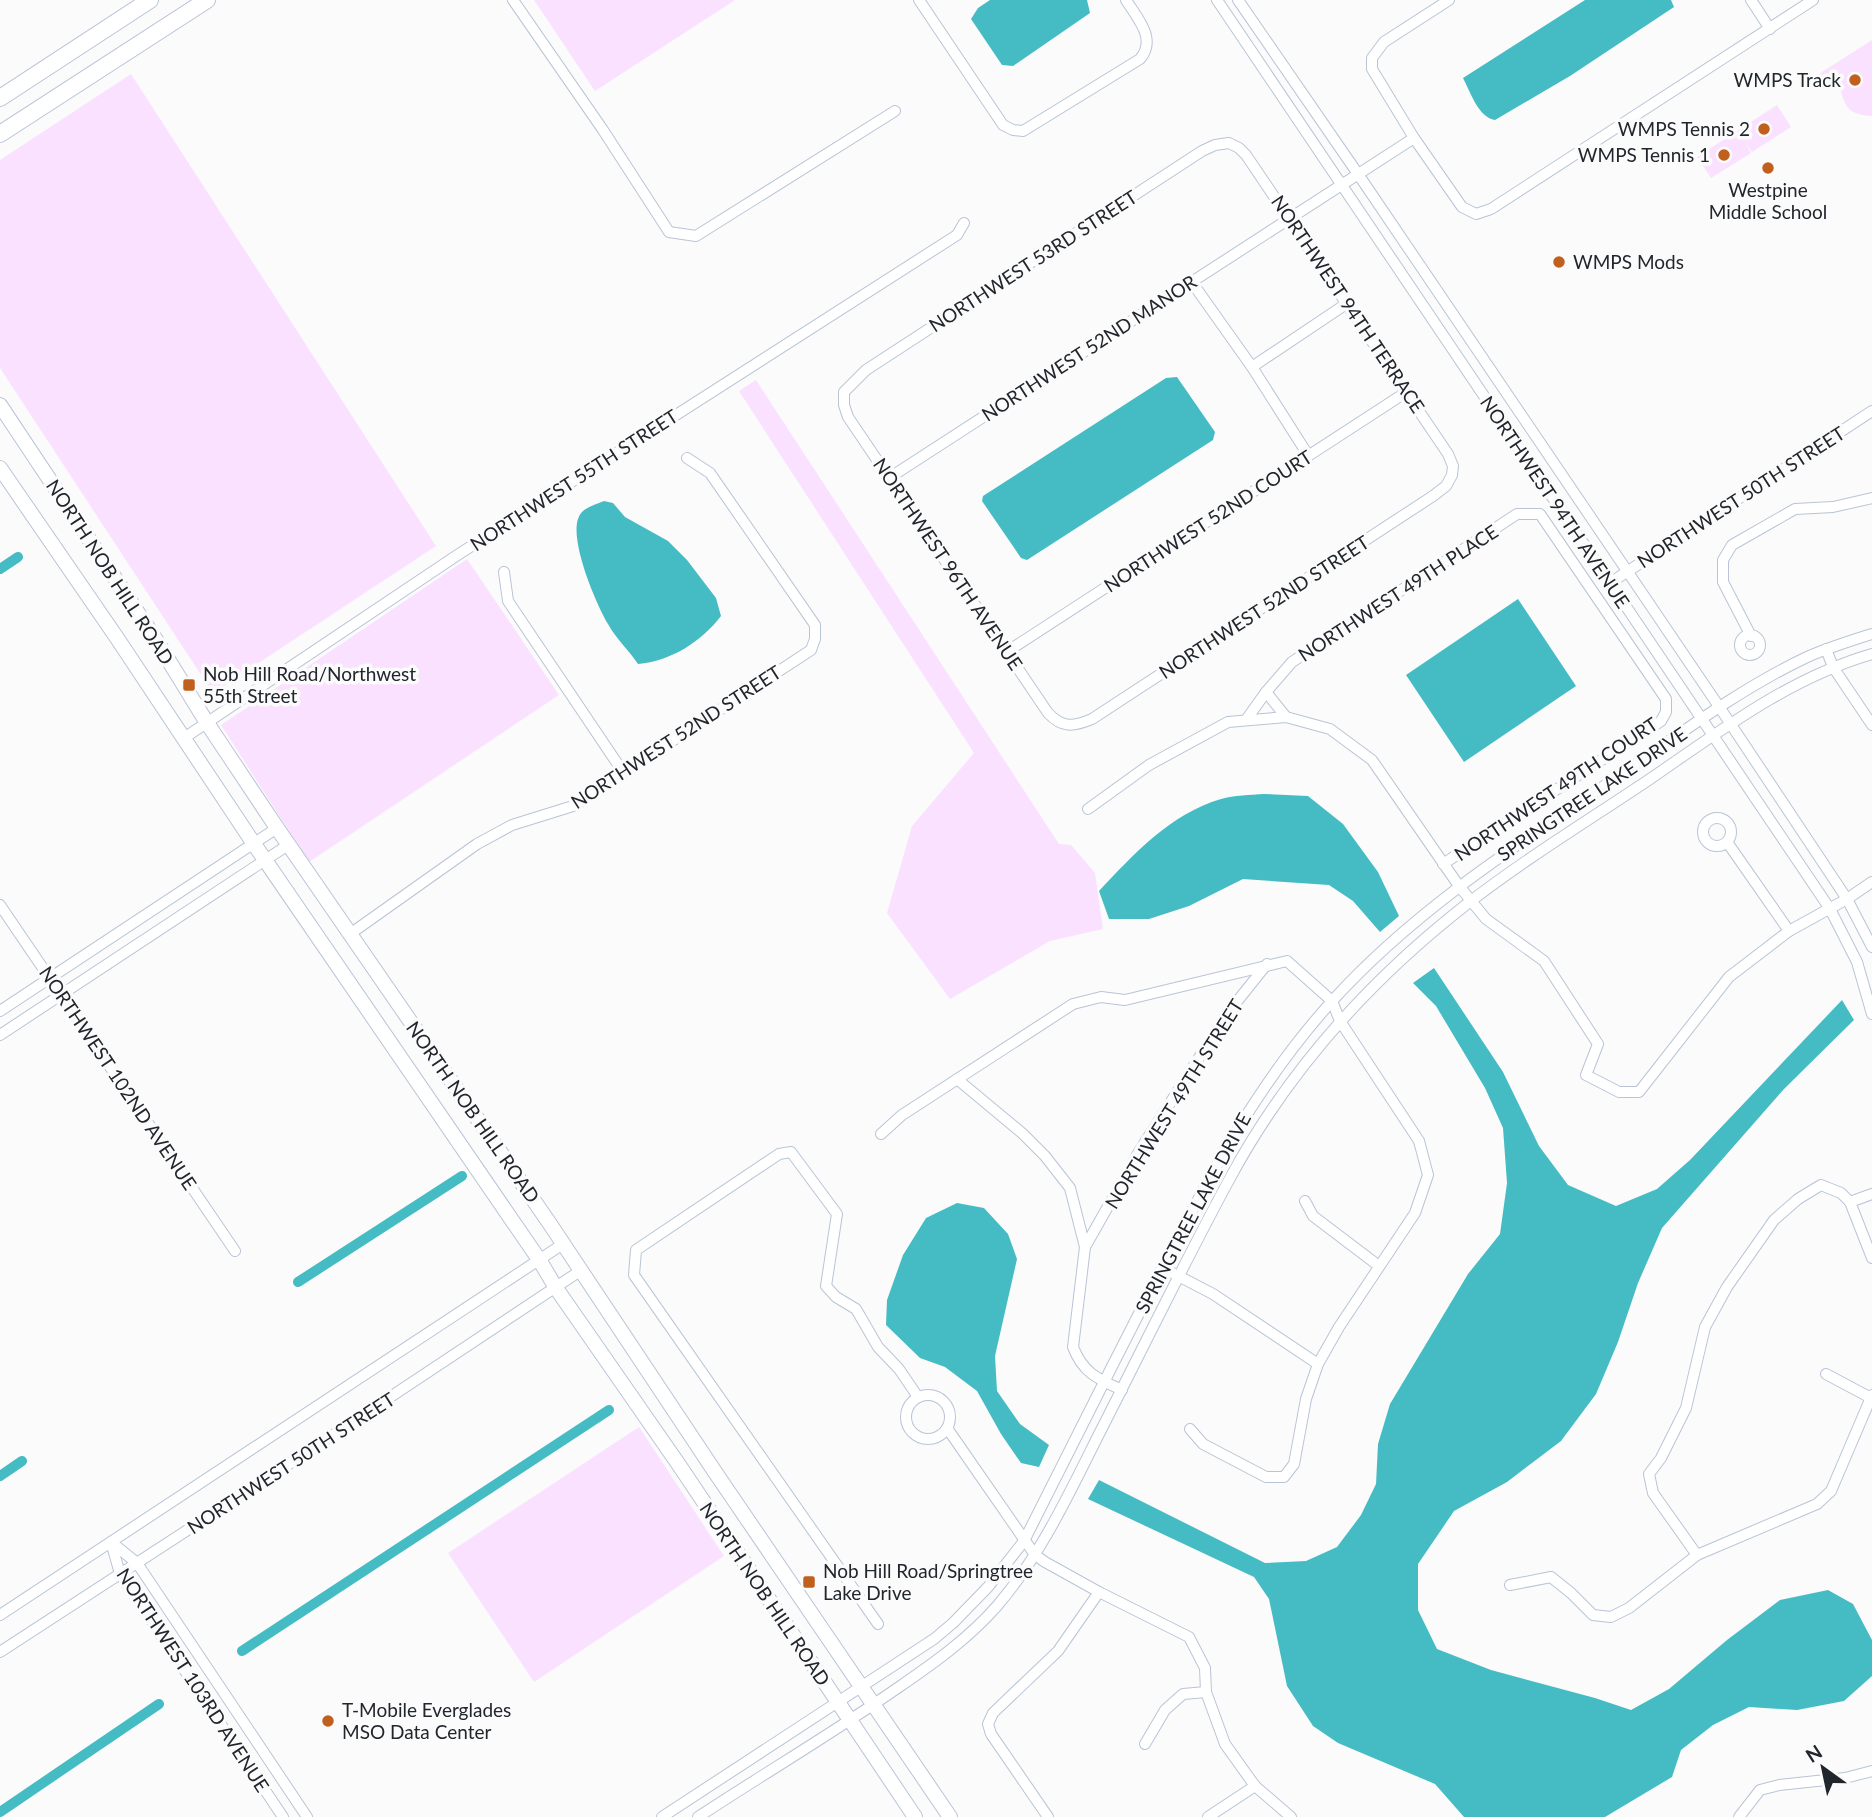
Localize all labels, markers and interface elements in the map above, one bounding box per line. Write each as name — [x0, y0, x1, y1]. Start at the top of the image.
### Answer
place label: WMPS Track — [1734, 68, 1841, 91]
marker: WMPS Track — [1847, 72, 1863, 88]
place label: WMPS Tennis 2 — [1618, 117, 1750, 140]
marker: WMPS Tennis 2 — [1756, 121, 1772, 137]
place label: WMPS Tennis 1 — [1578, 143, 1710, 166]
marker: WMPS Tennis 1 — [1716, 147, 1732, 163]
marker: Westpine Middle School — [1760, 160, 1776, 176]
place label: Westpine Middle School — [1709, 178, 1827, 223]
street label: NORTHWEST 53RD STREET — [924, 185, 1141, 336]
street label: NORTHWEST 94TH TERRACE — [1267, 191, 1430, 417]
place label: WMPS Mods — [1573, 250, 1684, 273]
marker: WMPS Mods — [1551, 254, 1567, 270]
street label: NORTHWEST 52ND MANOR — [977, 269, 1200, 426]
street label: NORTHWEST 94TH AVENUE — [1476, 391, 1635, 612]
street label: NORTHWEST 55TH STREET — [466, 404, 682, 555]
street label: NORTHWEST 50TH STREET — [1633, 421, 1849, 572]
street label: NORTHWEST 52ND COURT — [1099, 445, 1316, 597]
street label: NORTHWEST 96TH AVENUE — [869, 453, 1028, 674]
street label: NORTH NOB HILL ROAD — [42, 475, 179, 669]
street label: NORTHWEST 49TH PLACE — [1294, 519, 1502, 666]
street label: NORTHWEST 52ND STREET — [1154, 530, 1373, 683]
street label: NORTHWEST 52ND STREET — [566, 660, 785, 813]
place label: Nob Hill Road/Northwest 55th Street — [203, 662, 416, 707]
marker: Nob Hill Road/Northwest 55th Street — [181, 677, 197, 693]
street label: NORTHWEST 49TH COURT — [1450, 712, 1662, 865]
street label: SPRINGTREE LAKE DRIVE — [1493, 721, 1691, 866]
street label: NORTHWEST 102ND AVENUE — [35, 962, 202, 1194]
street label: NORTHWEST 49TH STREET — [1100, 995, 1248, 1213]
street label: NORTH NOB HILL ROAD — [402, 1017, 545, 1207]
street label: SPRINGTREE LAKE DRIVE — [1130, 1109, 1255, 1317]
street label: NORTHWEST 50TH STREET — [183, 1387, 399, 1538]
street label: NORTH NOB HILL ROAD — [695, 1498, 835, 1690]
place label: Nob Hill Road/Springtree Lake Drive — [823, 1559, 1033, 1604]
street label: NORTHWEST 103RD AVENUE — [112, 1564, 274, 1796]
marker: Nob Hill Road/Springtree Lake Drive — [801, 1574, 817, 1590]
place label: T-Mobile Everglades MSO Data Center — [342, 1698, 511, 1743]
marker: T-Mobile Everglades MSO Data Center — [320, 1713, 336, 1729]
north arrow — [1788, 1733, 1858, 1803]
text: N — [1801, 1740, 1826, 1767]

